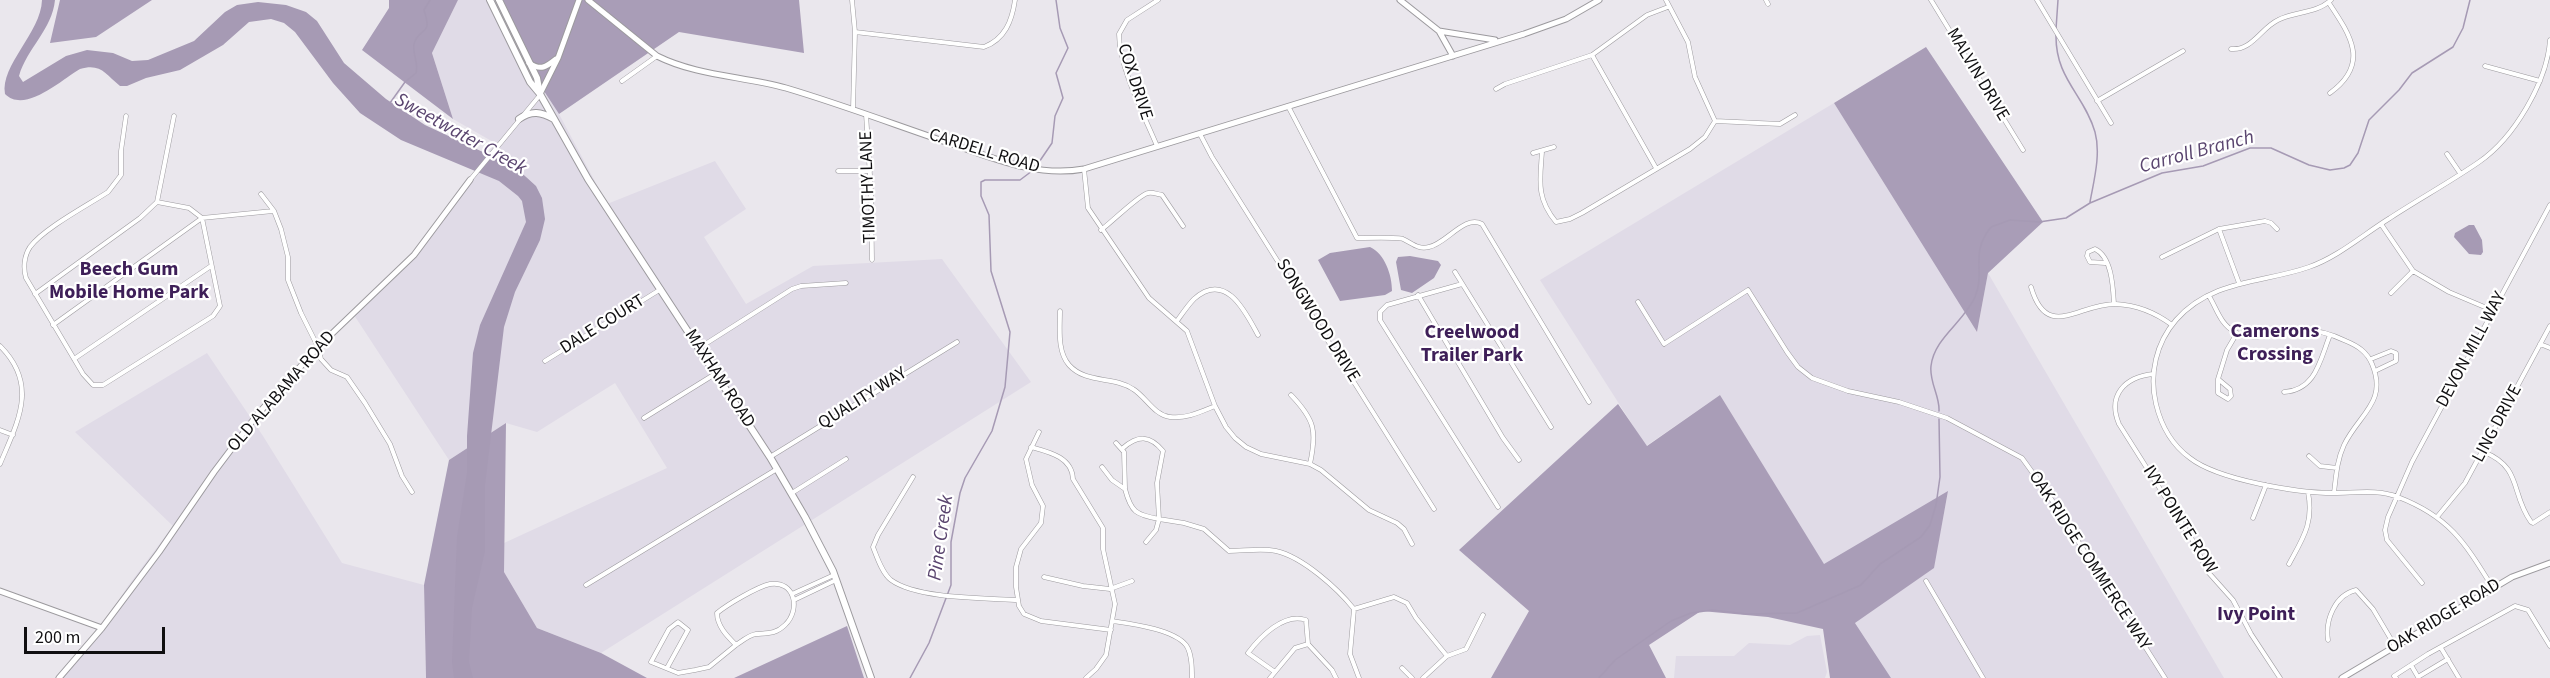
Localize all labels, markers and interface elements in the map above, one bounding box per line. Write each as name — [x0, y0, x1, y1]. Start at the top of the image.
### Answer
street label: MALVIN DRIVE — [1941, 25, 2013, 125]
street label: COX DRIVE — [1112, 41, 1156, 123]
water label: Sweetwater Creek — [390, 89, 530, 181]
street label: CARDELL ROAD — [926, 125, 1042, 179]
water label: Carroll Branch — [2137, 126, 2257, 180]
street label: TIMOTHY LANE — [856, 131, 882, 243]
street label: SONGWOOD DRIVE — [1270, 255, 1364, 387]
district label: Beech Gum Mobile Home Park — [49, 259, 209, 306]
street label: DEVON MILL WAY — [2432, 288, 2512, 412]
street label: DALE COURT — [557, 291, 649, 359]
district label: Camerons Crossing — [2231, 321, 2319, 368]
district label: Creelwood Trailer Park — [1421, 322, 1523, 369]
street label: MAXHAM ROAD — [679, 326, 759, 432]
street label: OLD ALABAMA ROAD — [224, 327, 340, 457]
street label: QUALITY WAY — [815, 363, 911, 435]
street label: LING DRIVE — [2469, 382, 2527, 466]
street label: IVY POINTE ROW — [2137, 462, 2221, 578]
street label: OAK RIDGE COMMERCE WAY — [2023, 467, 2155, 655]
water label: Pine Creek — [924, 494, 960, 582]
street label: OAK RIDGE ROAD — [2383, 575, 2505, 659]
district label: Ivy Point — [2217, 604, 2295, 628]
scale bar — [27, 615, 168, 653]
text: 200 m — [35, 625, 80, 650]

